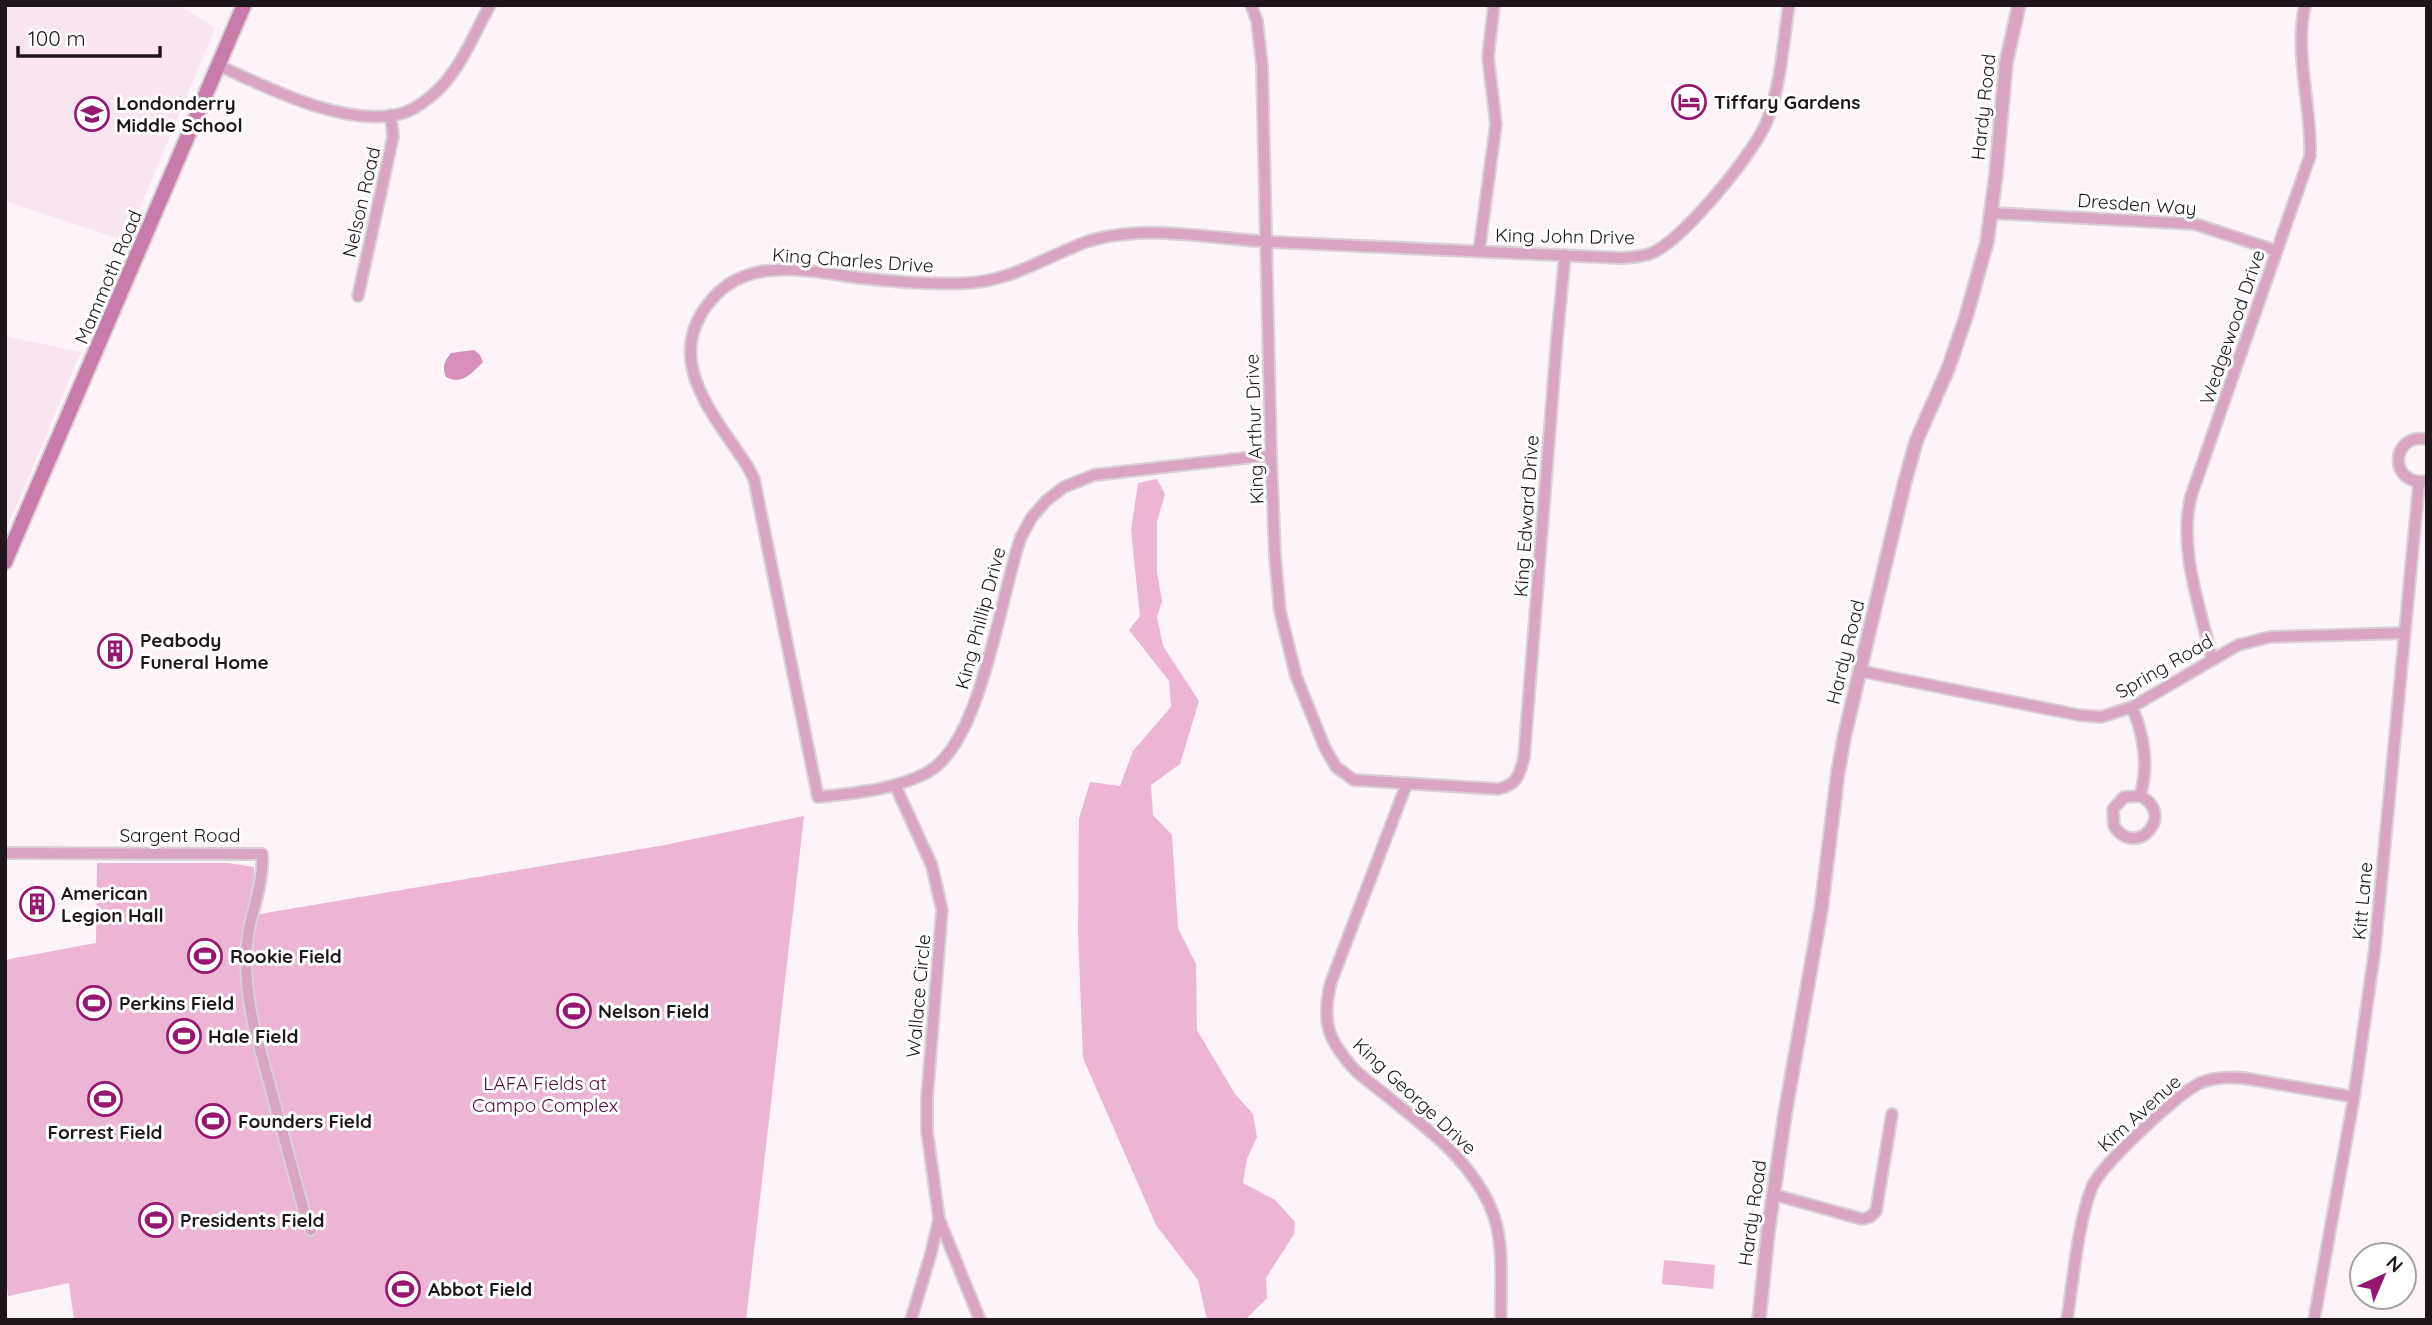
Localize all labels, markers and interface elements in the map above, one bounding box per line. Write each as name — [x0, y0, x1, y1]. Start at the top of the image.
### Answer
scale bar — [18, 14, 159, 58]
text: 100 m — [28, 25, 86, 51]
street label: Hardy Road — [1965, 53, 2001, 161]
hotel icon: Tiffary Gardens — [1670, 83, 1708, 121]
place label: Tiffary Gardens — [1714, 90, 1861, 114]
place label: Londonderry Middle School — [116, 91, 243, 137]
school or university icon: Londonderry Middle School — [73, 95, 111, 133]
street label: Nelson Road — [337, 144, 385, 260]
street label: Dresden Way — [2077, 188, 2197, 220]
street label: Mammoth Road — [69, 207, 147, 347]
street label: King John Drive — [1495, 223, 1635, 249]
street label: King Charles Drive — [772, 242, 934, 278]
street label: Wedgewood Drive — [2194, 246, 2270, 408]
street label: King Arthur Drive — [1239, 353, 1269, 505]
street label: King Edward Drive — [1508, 434, 1544, 598]
street label: King Phillip Drive — [949, 544, 1011, 692]
street label: Hardy Road — [1820, 597, 1870, 707]
place label: Peabody Funeral Home — [140, 628, 269, 674]
street label: Spring Road — [2111, 628, 2217, 704]
building icon: Peabody Funeral Home — [96, 632, 134, 670]
street label: Sargent Road — [119, 823, 241, 847]
street label: Kitt Lane — [2347, 861, 2377, 941]
place label: American Legion Hall — [61, 881, 164, 927]
building icon: American Legion Hall — [18, 885, 56, 923]
street label: Wallace Circle — [901, 933, 935, 1059]
sports icon: Rookie Field — [186, 937, 224, 975]
place label: Rookie Field — [230, 944, 342, 968]
sports icon: Perkins Field — [75, 984, 113, 1022]
place label: Perkins Field — [119, 991, 234, 1015]
sports icon: Nelson Field — [555, 992, 593, 1030]
place label: Nelson Field — [598, 999, 709, 1023]
sports icon: Hale Field — [165, 1017, 203, 1055]
place label: Hale Field — [208, 1024, 298, 1048]
street label: King George Drive — [1348, 1032, 1482, 1160]
street label: Kim Avenue — [2092, 1069, 2186, 1157]
park label: LAFA Fields at Campo Complex — [472, 1071, 618, 1117]
sports icon: Forrest Field — [86, 1080, 124, 1118]
sports icon: Founders Field — [194, 1102, 232, 1140]
place label: Founders Field — [238, 1109, 372, 1133]
place label: Forrest Field — [47, 1120, 163, 1144]
street label: Hardy Road — [1733, 1158, 1771, 1268]
sports icon: Presidents Field — [137, 1201, 175, 1239]
place label: Presidents Field — [180, 1208, 324, 1232]
north arrow — [2348, 1241, 2418, 1311]
text: N — [2381, 1250, 2408, 1277]
sports icon: Abbot Field — [384, 1270, 422, 1308]
place label: Abbot Field — [428, 1277, 532, 1301]

